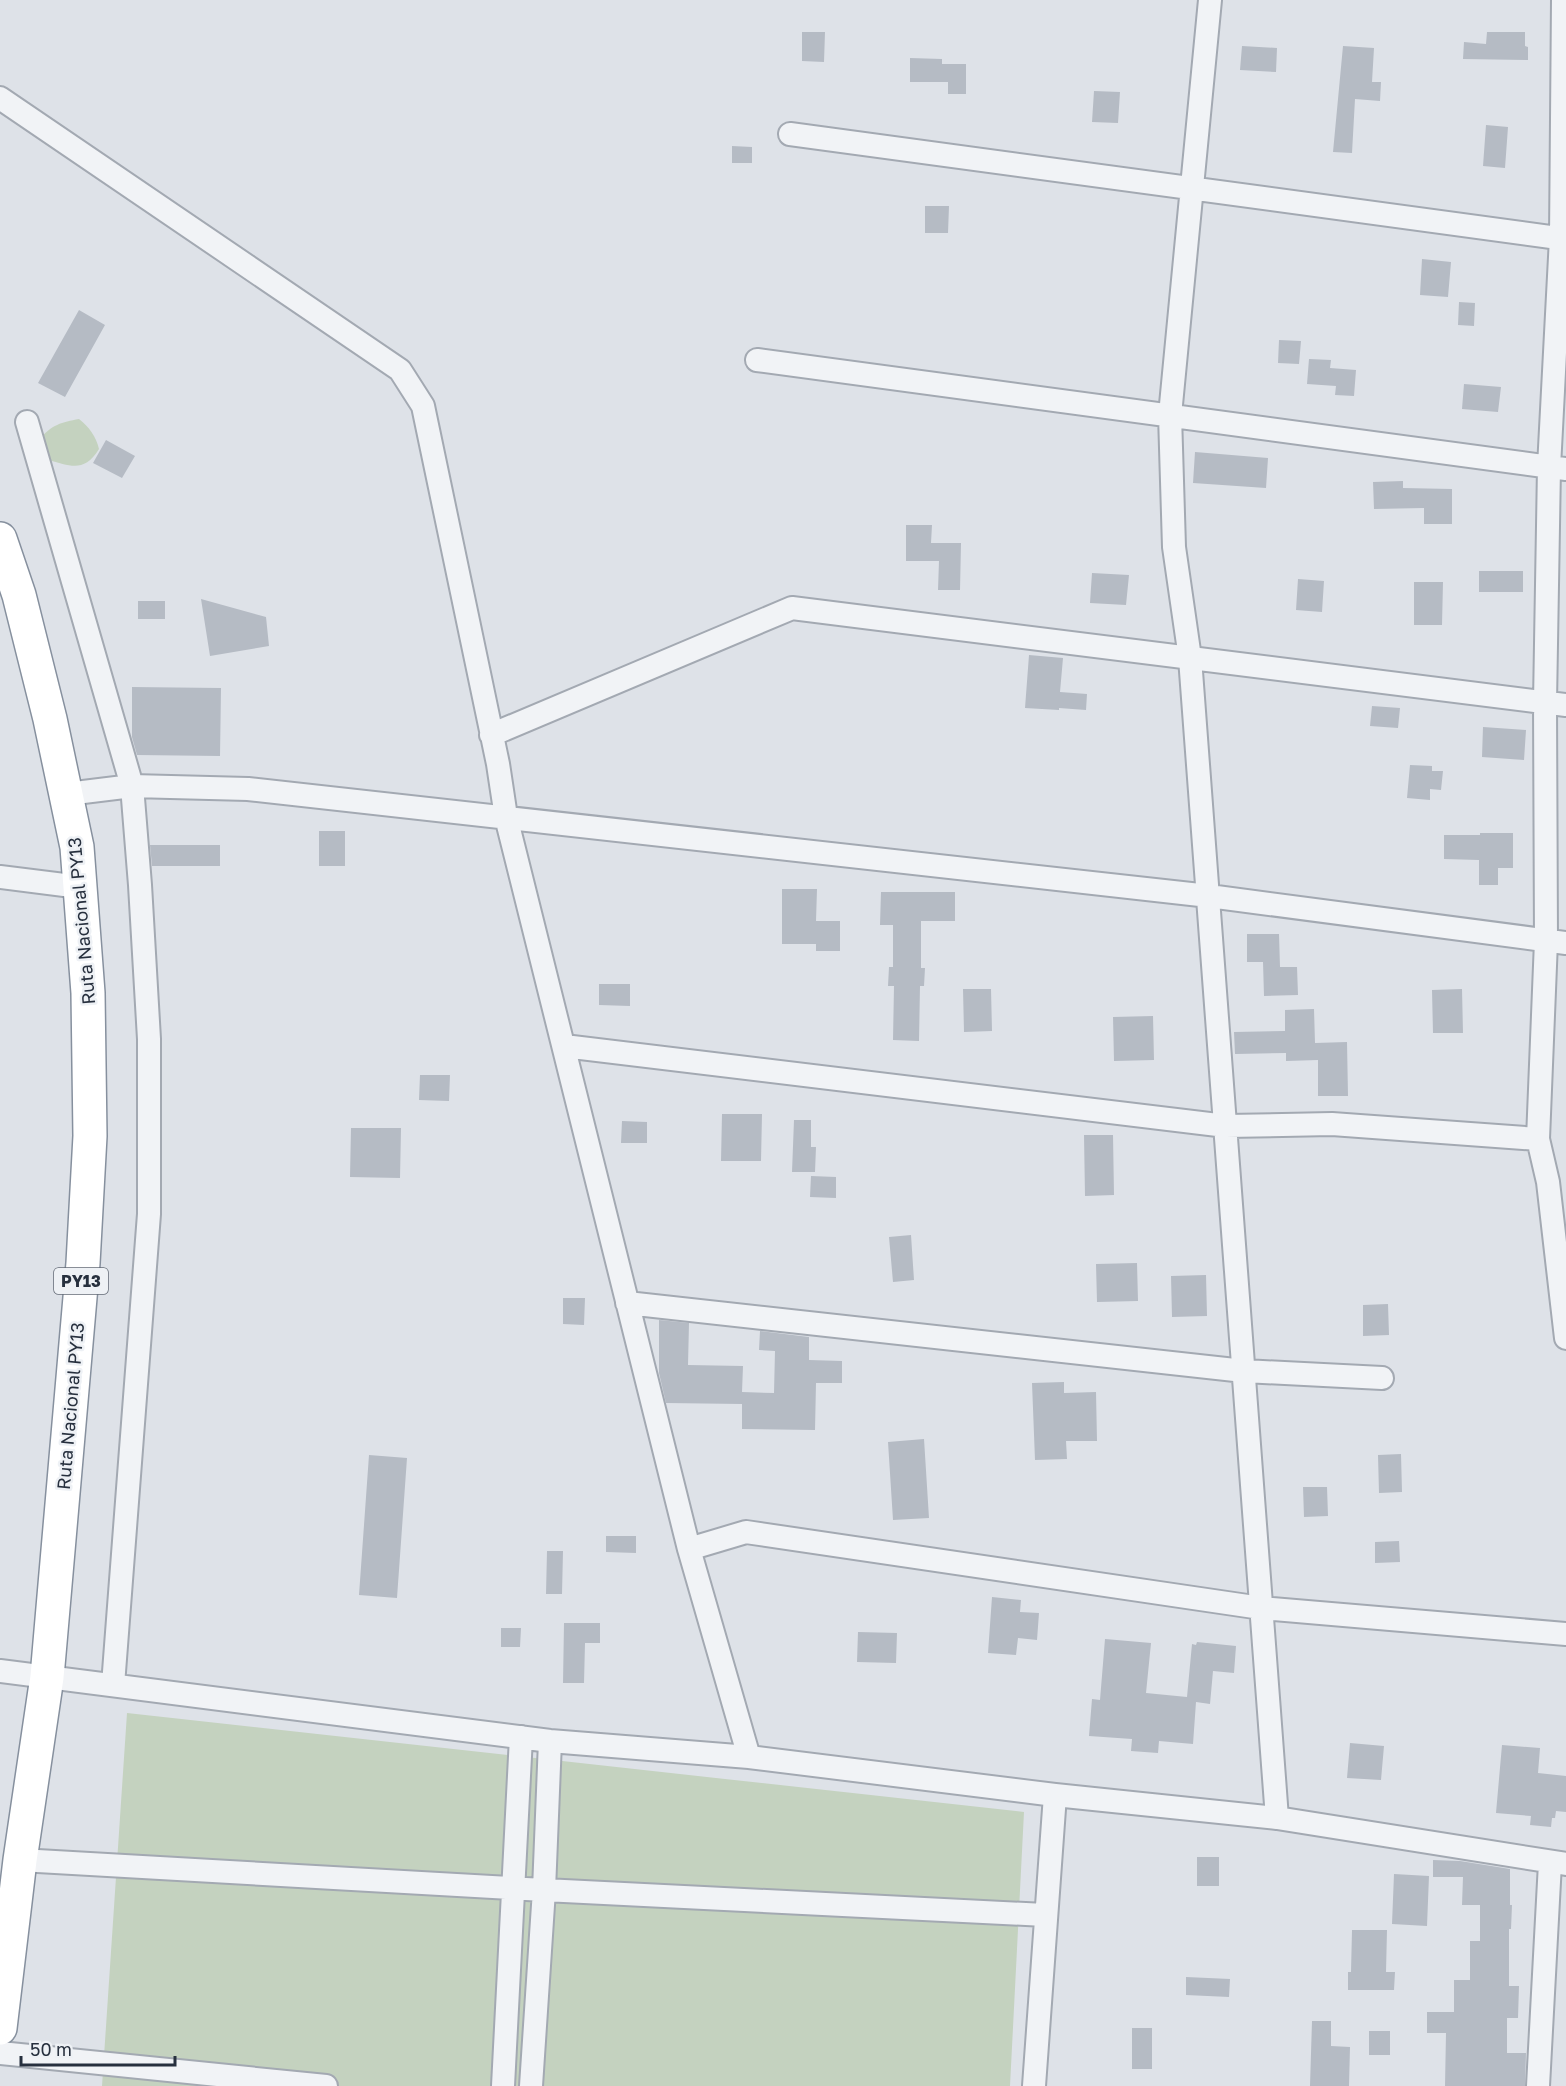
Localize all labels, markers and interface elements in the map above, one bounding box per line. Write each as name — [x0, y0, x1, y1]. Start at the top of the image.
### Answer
street label: Ruta Nacional PY13 — [63, 836, 99, 1006]
road number: PY13 — [54, 1268, 108, 1294]
street label: Ruta Nacional PY13 — [52, 1321, 88, 1491]
scale bar — [21, 2029, 176, 2067]
text: 50 m — [30, 2038, 72, 2060]

